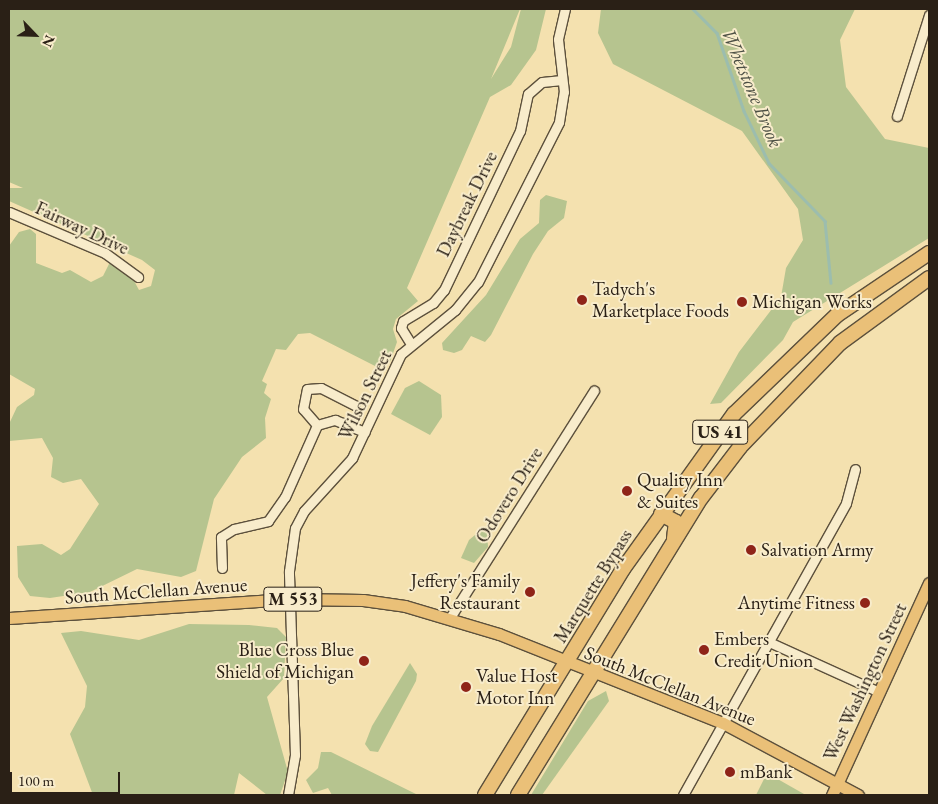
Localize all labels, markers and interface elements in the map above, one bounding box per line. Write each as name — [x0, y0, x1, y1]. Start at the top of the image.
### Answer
north arrow — [10, 10, 60, 60]
water label: Whetstone Brook — [716, 25, 788, 151]
text: N — [38, 32, 59, 50]
street label: Daybreak Drive — [432, 148, 502, 260]
street label: Fairway Drive — [32, 196, 132, 260]
place label: Tadych's Marketplace Foods — [592, 278, 729, 322]
place label: Michigan Works — [752, 291, 872, 313]
marker: Tadych's Marketplace Foods — [576, 294, 588, 306]
marker: Michigan Works — [736, 296, 748, 308]
street label: Wilson Street — [333, 346, 397, 444]
road number: US 41 — [691, 417, 749, 448]
street label: Odovero Drive — [471, 443, 547, 547]
place label: Quality Inn & Suites — [637, 469, 723, 513]
marker: Quality Inn & Suites — [621, 485, 633, 497]
street label: Marquette Bypass — [549, 525, 637, 647]
place label: Salvation Army — [761, 539, 873, 561]
marker: Salvation Army — [745, 544, 757, 556]
place label: Jeffery's Family Restaurant — [411, 570, 520, 614]
street label: South McClellan Avenue — [64, 573, 248, 609]
road number: M 553 — [263, 584, 323, 614]
marker: Jeffery's Family Restaurant — [524, 586, 536, 598]
place label: Anytime Fitness — [738, 592, 855, 614]
marker: Anytime Fitness — [859, 597, 871, 609]
street label: West Washington Street — [818, 599, 912, 765]
place label: Embers Credit Union — [714, 628, 813, 672]
place label: Blue Cross Blue Shield of Michigan — [216, 639, 354, 683]
street label: South McClellan Avenue — [581, 641, 759, 731]
marker: Embers Credit Union — [698, 644, 710, 656]
marker: Blue Cross Blue Shield of Michigan — [358, 655, 370, 667]
place label: Value Host Motor Inn — [476, 665, 557, 709]
marker: Value Host Motor Inn — [460, 681, 472, 693]
place label: mBank — [740, 761, 792, 783]
scale bar — [12, 762, 122, 794]
marker: mBank — [724, 766, 736, 778]
text: 100 m — [18, 771, 54, 790]

